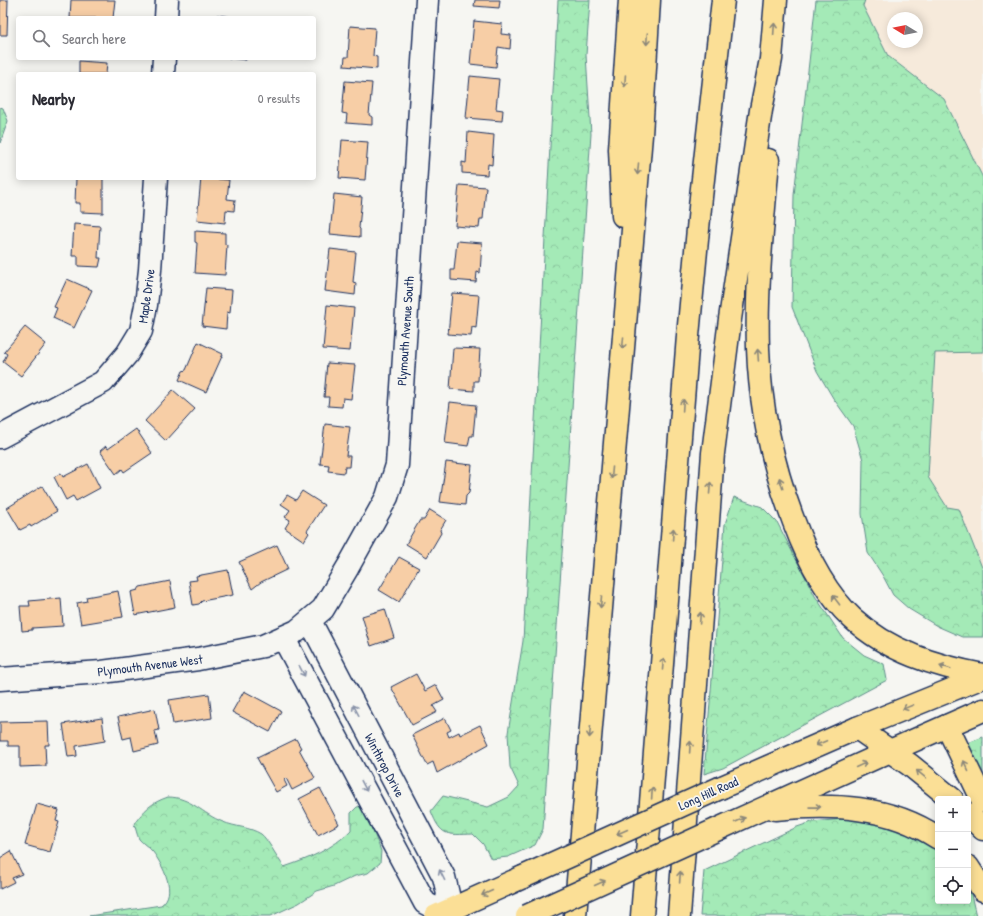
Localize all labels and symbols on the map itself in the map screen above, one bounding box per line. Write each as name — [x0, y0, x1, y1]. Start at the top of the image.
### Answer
north arrow — [887, 12, 923, 48]
one-way arrow — [770, 23, 777, 36]
one-way arrow — [643, 32, 650, 45]
one-way arrow — [621, 74, 628, 87]
one-way arrow — [635, 162, 642, 175]
street label: Maple Drive — [133, 268, 159, 324]
street label: Plymouth Avenue South — [392, 275, 418, 386]
one-way arrow — [619, 336, 626, 349]
one-way arrow — [755, 349, 762, 362]
one-way arrow — [679, 399, 686, 412]
one-way arrow — [608, 466, 615, 479]
one-way arrow — [777, 477, 784, 490]
one-way arrow — [706, 482, 714, 495]
one-way arrow — [670, 528, 677, 541]
one-way arrow — [832, 594, 840, 605]
one-way arrow — [597, 595, 604, 608]
one-way arrow — [696, 612, 703, 625]
street label: Plymouth Avenue West — [96, 650, 204, 680]
one-way arrow — [659, 658, 666, 671]
one-way arrow — [938, 663, 951, 670]
one-way arrow — [299, 665, 306, 677]
one-way arrow — [902, 703, 914, 711]
one-way arrow — [352, 704, 360, 716]
one-way arrow — [586, 725, 593, 738]
street label: Winthrop Drive — [361, 730, 409, 800]
one-way arrow — [815, 740, 827, 748]
one-way arrow — [687, 741, 694, 754]
one-way arrow — [855, 760, 867, 768]
one-way arrow — [962, 761, 969, 773]
one-way arrow — [916, 770, 927, 779]
street label: Long Hill Road — [675, 772, 741, 814]
one-way arrow — [360, 779, 368, 791]
one-way arrow — [648, 787, 656, 800]
one-way arrow — [808, 803, 821, 811]
one-way arrow — [734, 815, 746, 823]
one-way arrow — [617, 829, 629, 836]
one-way arrow — [438, 869, 446, 881]
one-way arrow — [677, 871, 684, 884]
one-way arrow — [594, 879, 606, 886]
one-way arrow — [482, 890, 494, 897]

